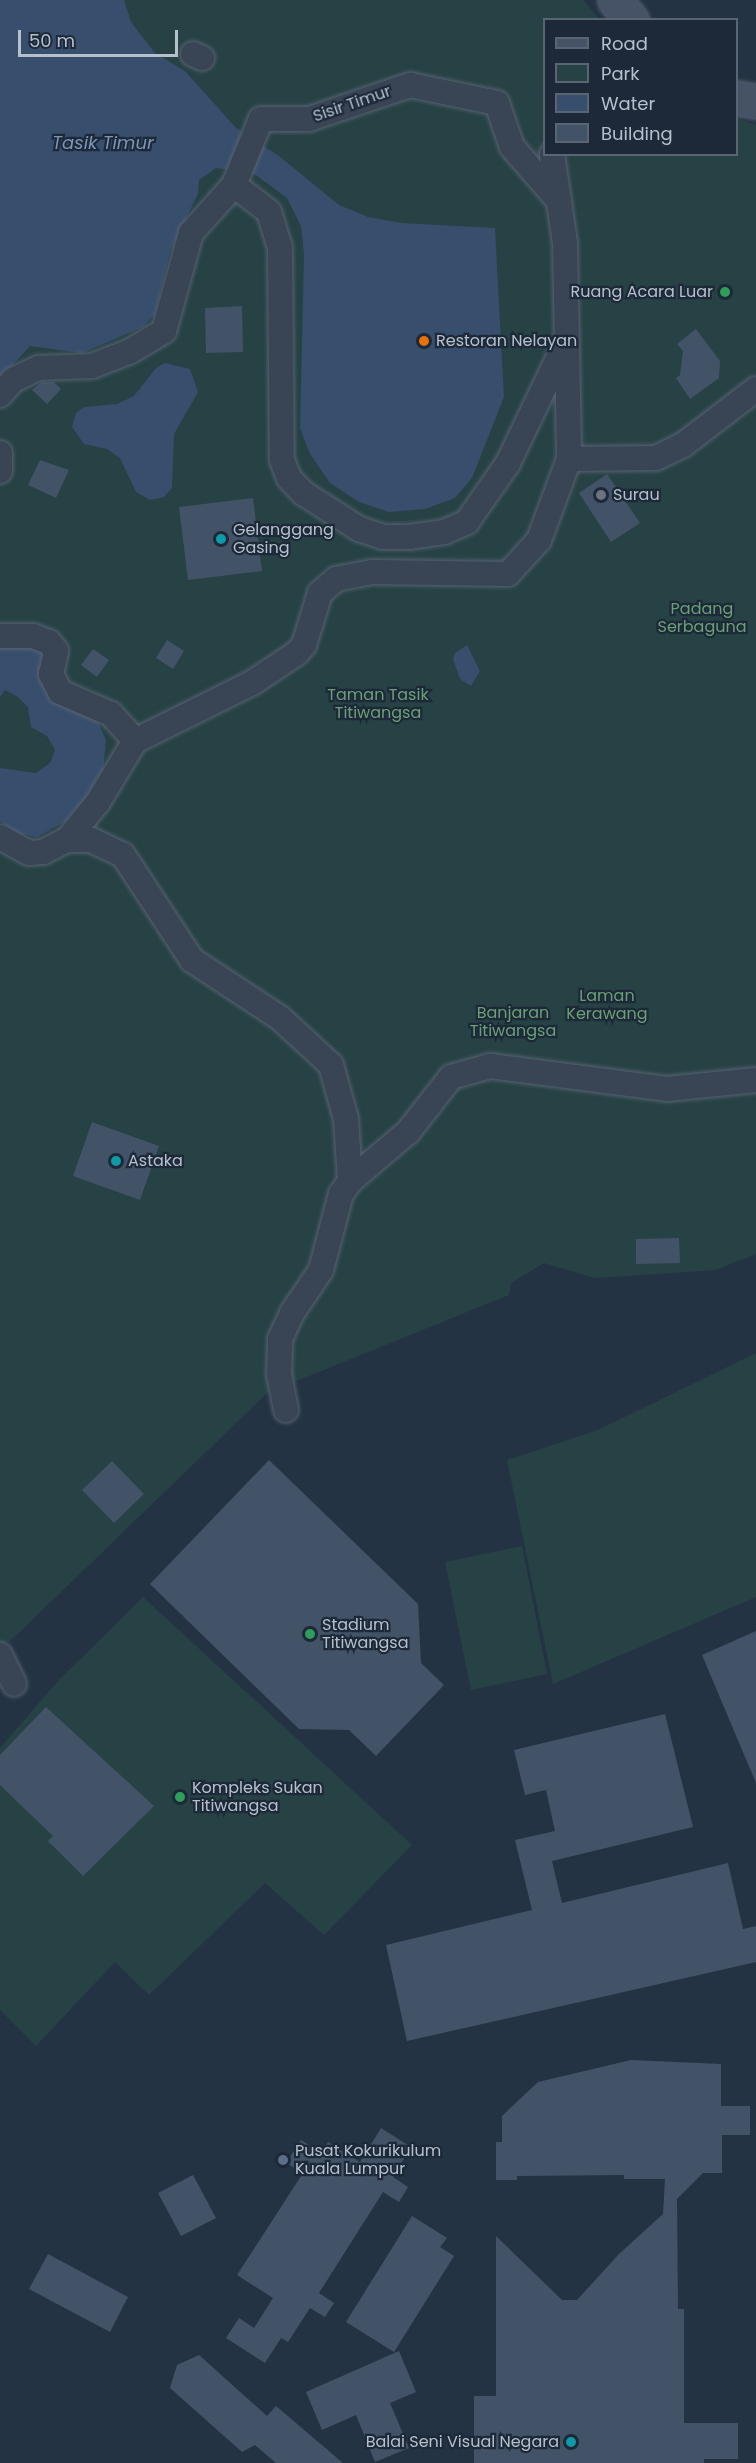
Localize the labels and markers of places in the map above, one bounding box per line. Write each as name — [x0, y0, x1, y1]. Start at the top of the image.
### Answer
place label: Ruang Acara Luar — [571, 282, 713, 302]
marker: Ruang Acara Luar — [718, 285, 732, 299]
place label: Restoran Nelayan — [436, 331, 577, 351]
marker: Restoran Nelayan — [417, 334, 431, 348]
place label: Surau — [613, 485, 660, 505]
marker: Surau — [594, 488, 608, 502]
place label: Gelanggang Gasing — [233, 520, 334, 558]
marker: Gelanggang Gasing — [214, 532, 228, 546]
place label: Astaka — [128, 1151, 183, 1171]
marker: Astaka — [109, 1154, 123, 1168]
place label: Stadium Titiwangsa — [322, 1615, 409, 1653]
marker: Stadium Titiwangsa — [303, 1627, 317, 1641]
place label: Kompleks Sukan Titiwangsa — [192, 1778, 323, 1816]
marker: Kompleks Sukan Titiwangsa — [173, 1790, 187, 1804]
place label: Pusat Kokurikulum Kuala Lumpur — [295, 2141, 441, 2179]
marker: Pusat Kokurikulum Kuala Lumpur — [276, 2153, 290, 2167]
place label: Balai Seni Visual Negara — [366, 2432, 559, 2452]
marker: Balai Seni Visual Negara — [564, 2435, 578, 2449]

